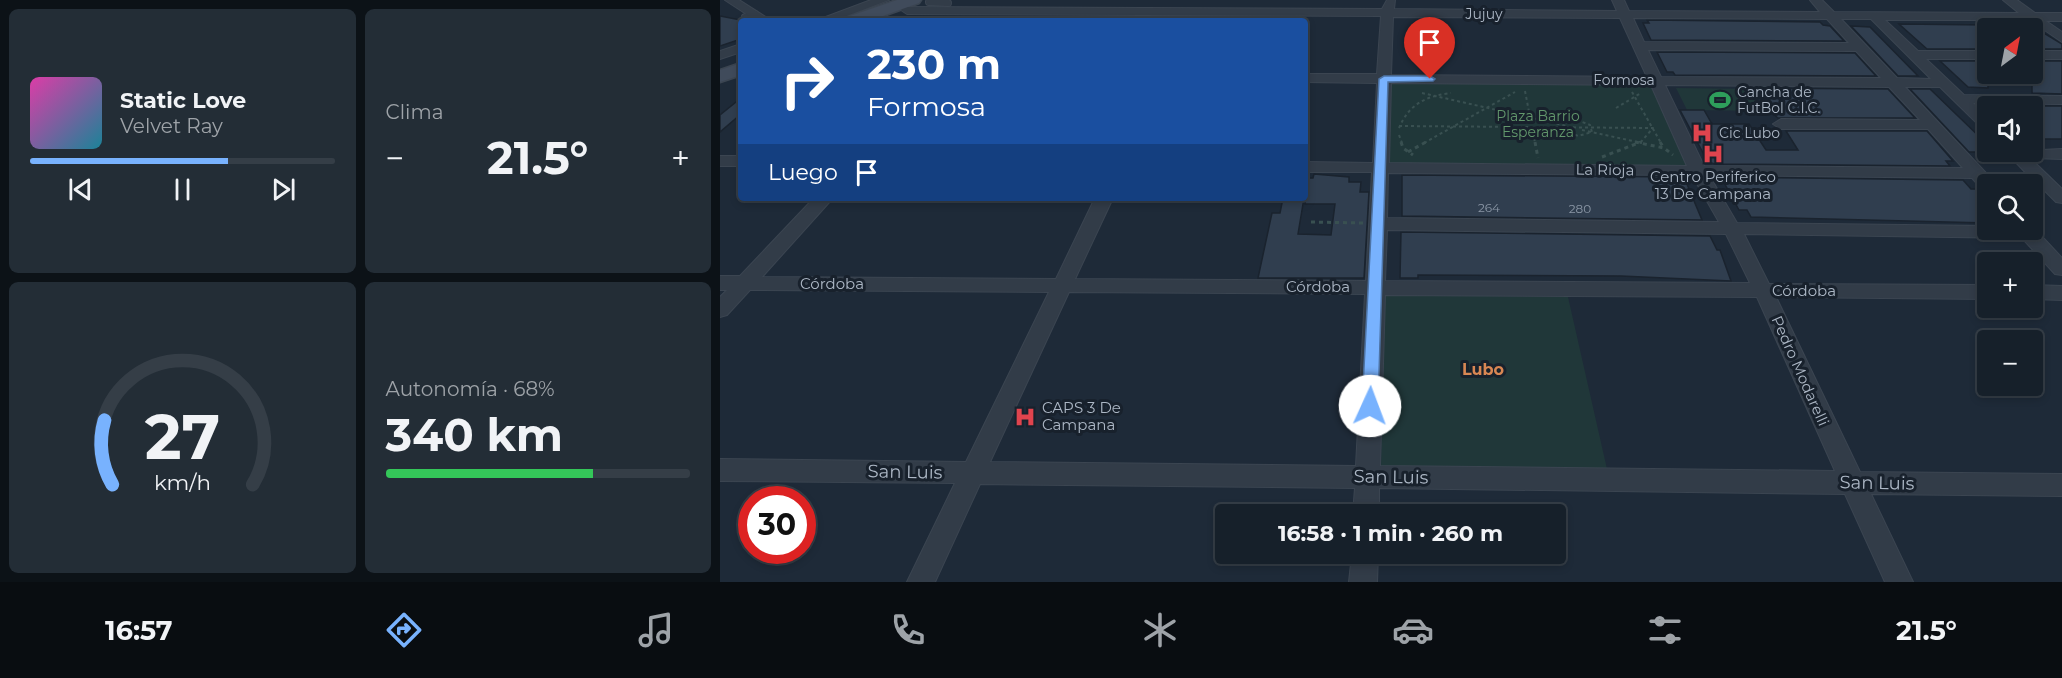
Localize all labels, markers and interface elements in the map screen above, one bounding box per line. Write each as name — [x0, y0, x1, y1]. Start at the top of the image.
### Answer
street label: Jujuy — [1464, 5, 1503, 23]
pin — [1404, 17, 1455, 79]
north arrow — [1977, 18, 2043, 84]
map controls — [1977, 18, 2043, 396]
icon: arrive — [1413, 26, 1446, 59]
text: 230 m — [867, 38, 1001, 90]
icon: right — [768, 42, 846, 120]
street label: Formosa — [1593, 71, 1655, 89]
place label: Cancha de FutBol C.I.C. — [1737, 83, 1821, 117]
text: Static Love — [120, 87, 246, 114]
sports icon: Cancha de FutBol C.I.C. — [1708, 88, 1732, 112]
text: Formosa — [867, 90, 986, 123]
button: sound — [1977, 96, 2043, 162]
text: Clima — [386, 100, 443, 124]
park label: Plaza Barrio Esperanza — [1496, 107, 1580, 141]
text: Velvet Ray — [120, 114, 223, 138]
hospital icon: Cic Lubo — [1690, 121, 1714, 145]
place label: Cic Lubo — [1719, 124, 1780, 142]
text: 21.5° — [487, 130, 588, 185]
text: − — [386, 138, 404, 178]
text: + — [671, 138, 690, 178]
hospital icon: Centro Periferico 13 De Campana — [1701, 142, 1725, 166]
icon: arrive — [850, 156, 883, 189]
text: Luego — [768, 159, 838, 186]
street label: La Rioja — [1575, 159, 1635, 180]
place label: Centro Periferico 13 De Campana — [1650, 167, 1776, 203]
icon: previous — [64, 173, 97, 206]
icon: pause — [166, 173, 199, 206]
icon: next — [267, 173, 300, 206]
button: search — [1977, 174, 2043, 240]
house number: 264 — [1478, 200, 1500, 215]
house number: 280 — [1569, 201, 1591, 216]
button: + — [1977, 252, 2043, 318]
street label: Córdoba — [800, 274, 864, 293]
street label: Córdoba — [1286, 277, 1350, 296]
street label: Córdoba — [1772, 281, 1836, 300]
street label: Pedro Modarelli — [1768, 313, 1833, 429]
button: − — [1977, 330, 2043, 396]
district label: Lubo — [1462, 360, 1504, 379]
position arrow — [1338, 374, 1402, 438]
text: Autonomía · 68% — [386, 377, 555, 401]
place label: CAPS 3 De Campana — [1042, 398, 1121, 434]
text: 27 — [144, 399, 220, 475]
hospital icon: CAPS 3 De Campana — [1013, 405, 1037, 429]
text: 340 km — [386, 407, 563, 462]
street label: San Luis — [867, 460, 943, 484]
street label: San Luis — [1353, 465, 1429, 489]
text: km/h — [154, 469, 211, 495]
street label: San Luis — [1839, 471, 1915, 495]
speed limit sign: 30 — [738, 486, 816, 564]
text: 16:58 · 1 min · 260 m — [1278, 520, 1503, 547]
icon: directions — [383, 609, 425, 651]
icon: music — [635, 609, 677, 651]
icon: phone — [887, 609, 929, 651]
icon: climate — [1139, 609, 1181, 651]
icon: car — [1392, 609, 1434, 651]
icon: filters — [1644, 609, 1686, 651]
text: 16:57 — [105, 614, 172, 647]
text: 21.5° — [1896, 614, 1957, 647]

